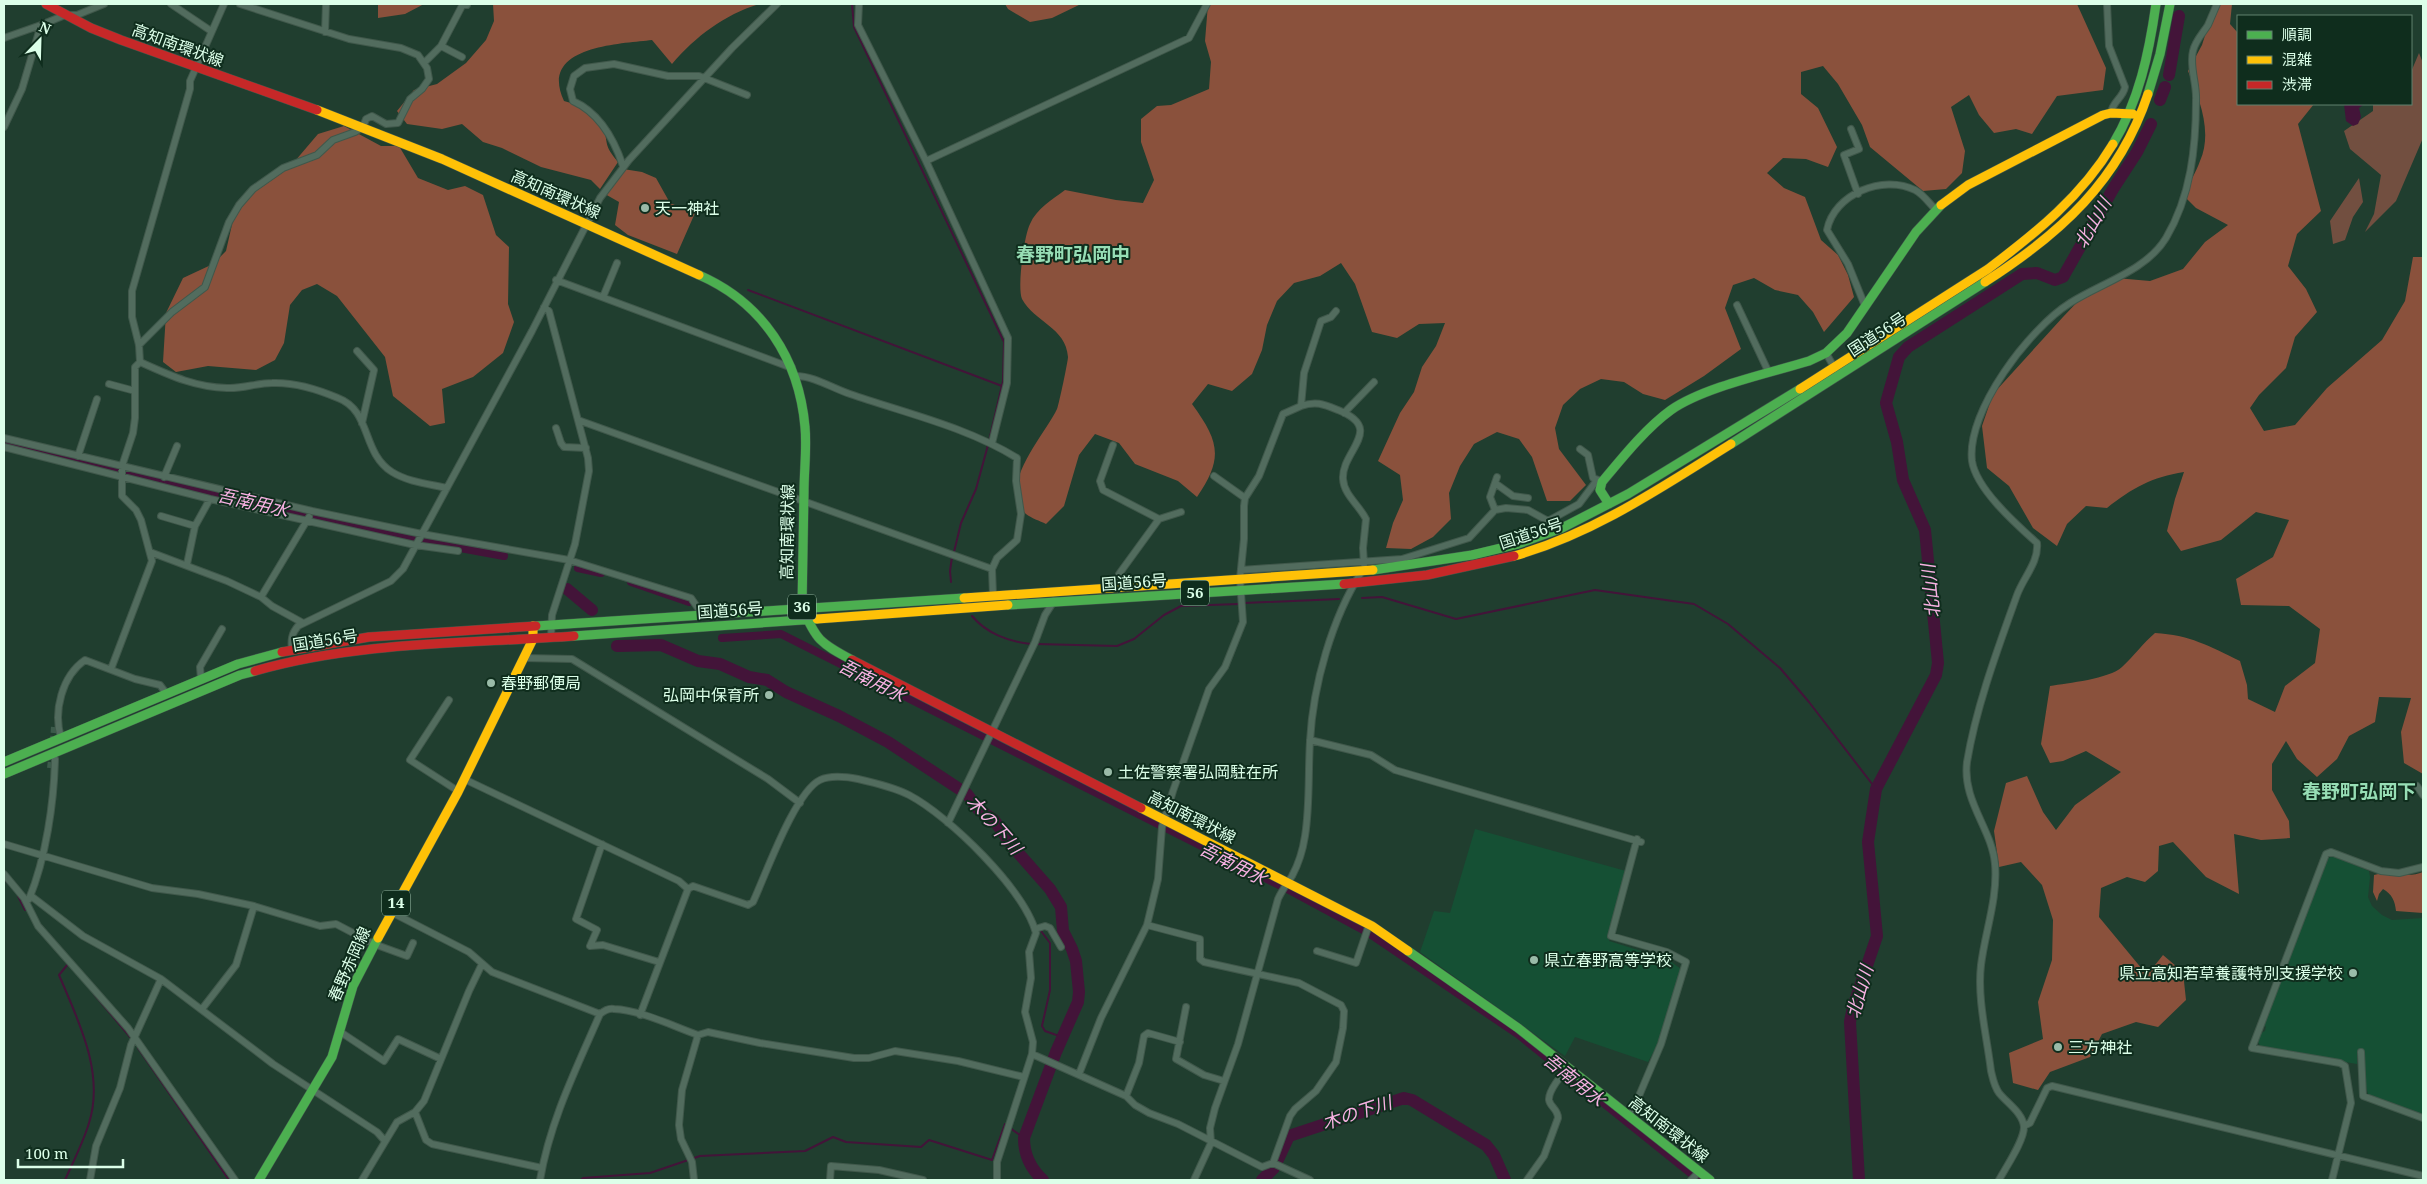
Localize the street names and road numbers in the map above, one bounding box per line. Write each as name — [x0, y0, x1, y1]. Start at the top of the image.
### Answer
street label: 高知南環状線 — [129, 18, 227, 72]
street label: 高知南環状線 — [508, 164, 604, 224]
street label: 国道56号 — [1843, 307, 1911, 361]
street label: 高知南環状線 — [775, 484, 799, 580]
street label: 国道56号 — [1496, 512, 1566, 554]
street label: 国道56号 — [1100, 569, 1168, 595]
road number: 56 — [1181, 580, 1209, 606]
road number: 36 — [788, 594, 816, 620]
street label: 国道56号 — [696, 597, 764, 623]
street label: 国道56号 — [291, 624, 359, 656]
street label: 高知南環状線 — [1144, 785, 1240, 849]
road number: 14 — [382, 890, 410, 916]
street label: 春野赤岡線 — [323, 923, 375, 1005]
street label: 高知南環状線 — [1624, 1091, 1714, 1167]

